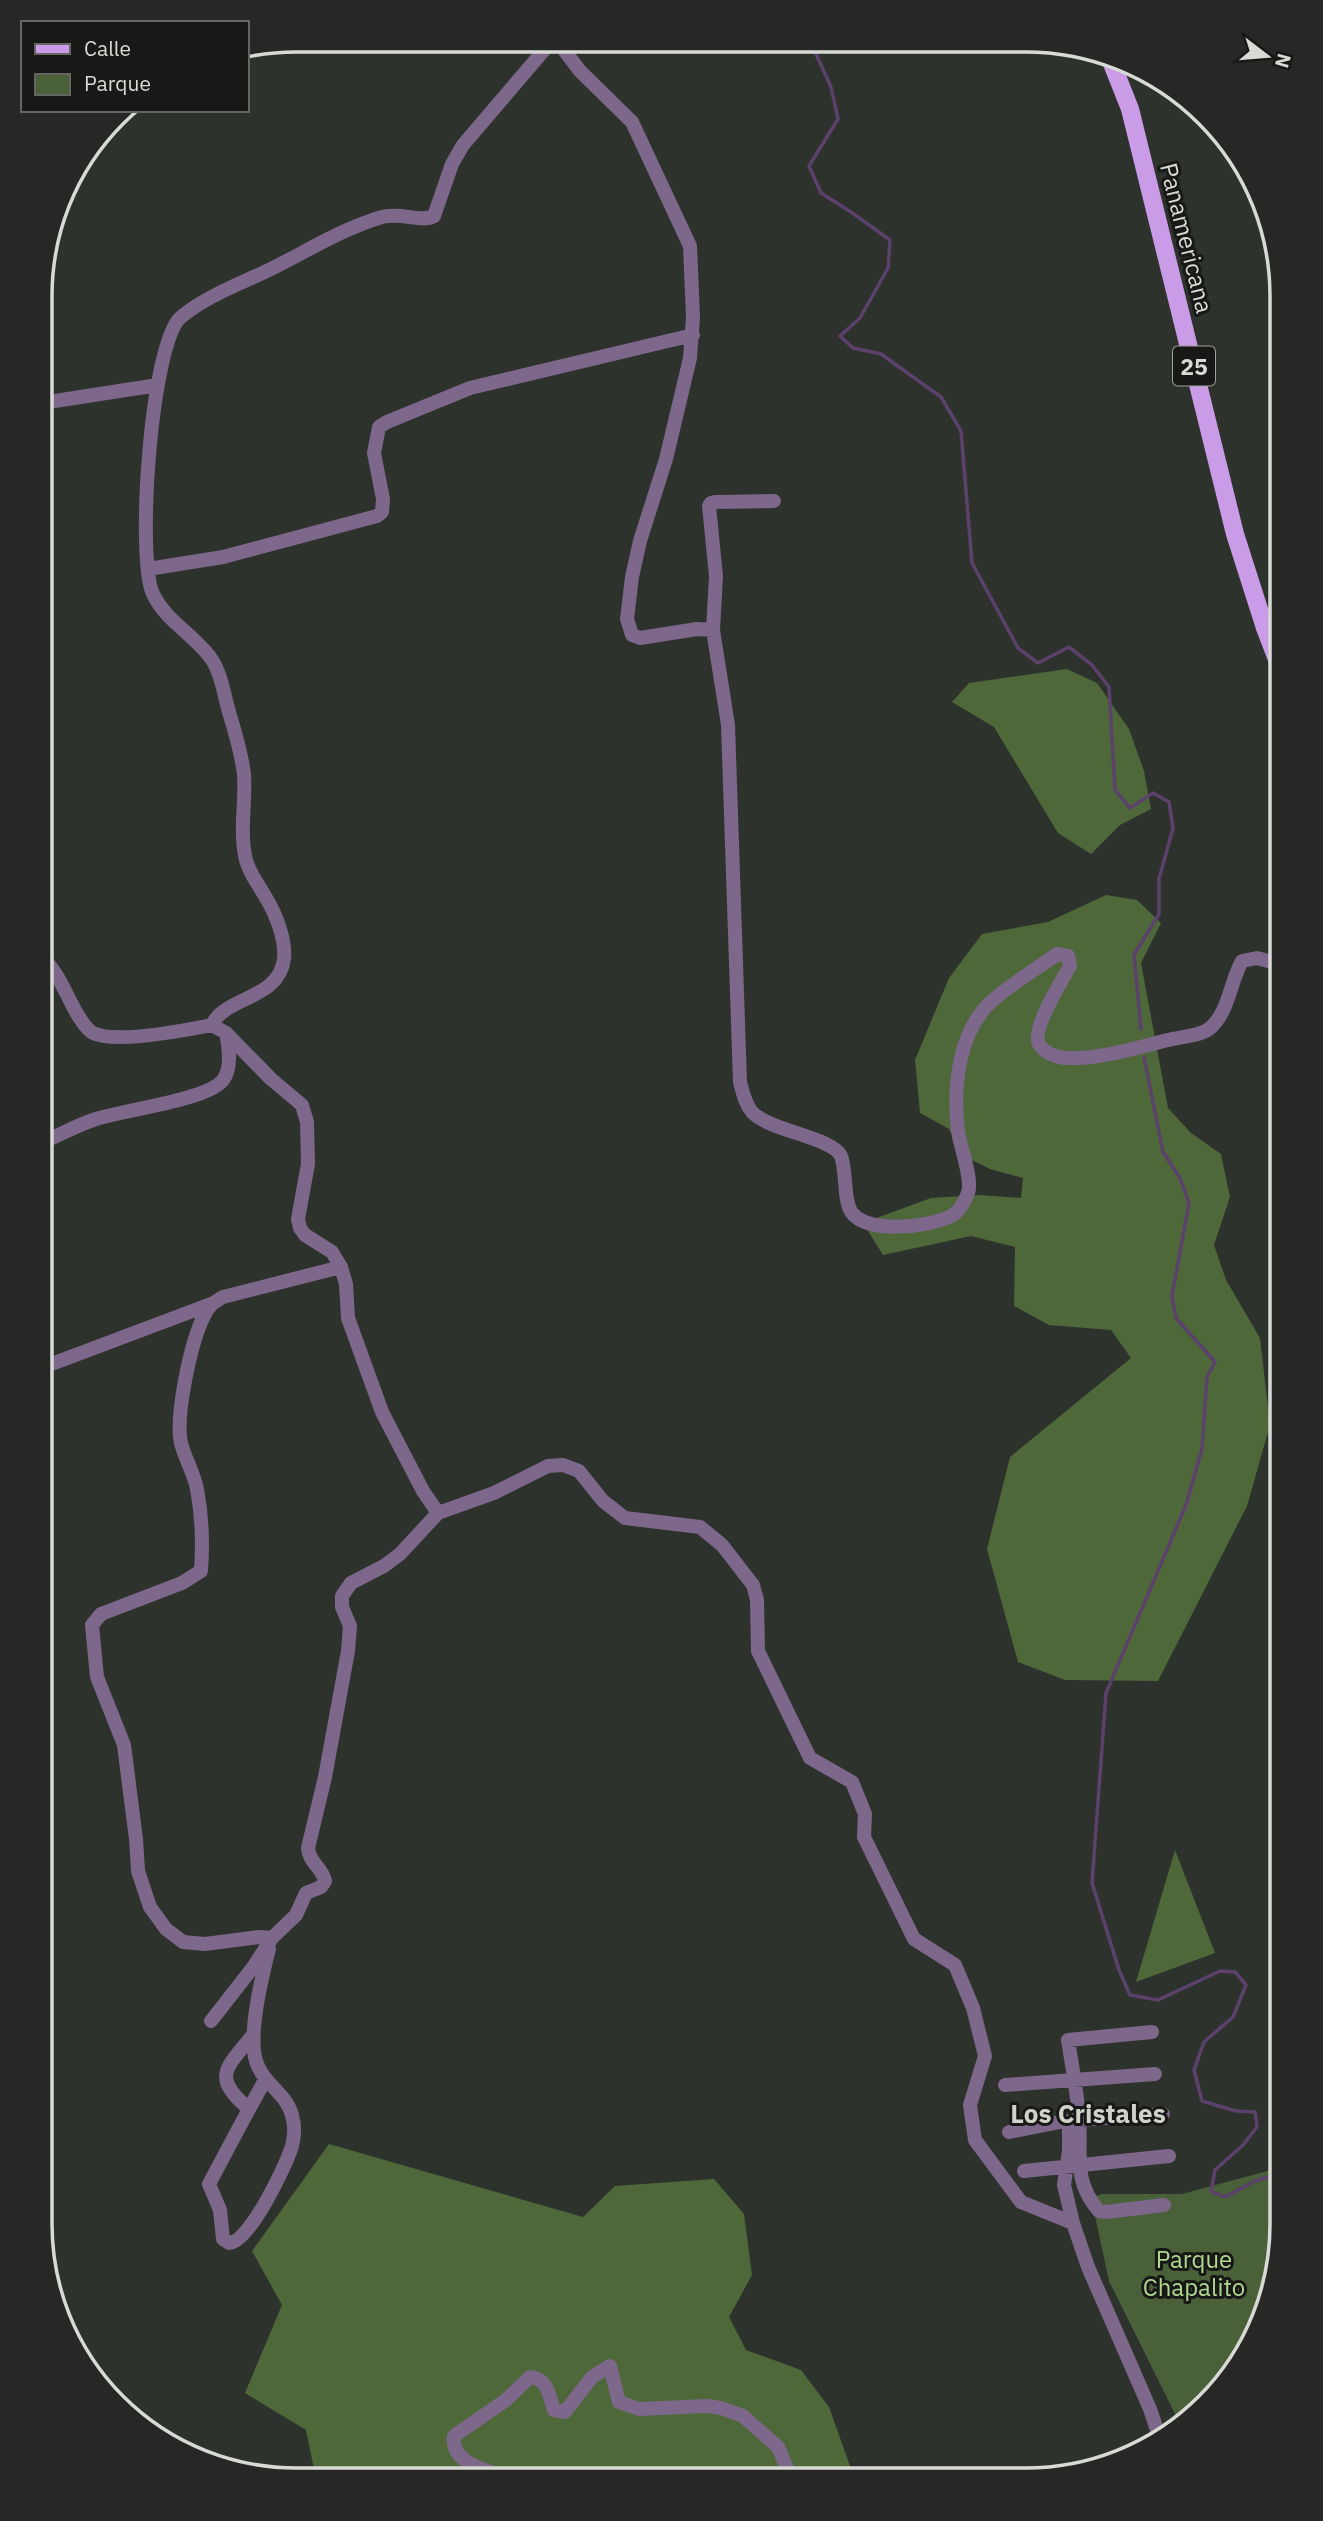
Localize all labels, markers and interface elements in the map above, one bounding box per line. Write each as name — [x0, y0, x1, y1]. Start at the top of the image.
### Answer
legend — [21, 21, 248, 112]
north arrow — [1232, 21, 1302, 91]
text: Calle — [84, 34, 131, 62]
text: N — [1270, 51, 1297, 71]
text: Parque — [84, 69, 151, 97]
street label: Panamericana — [1153, 159, 1221, 317]
road number: 25 — [1173, 346, 1215, 386]
district label: Los Cristales — [1010, 2096, 1166, 2130]
park label: Parque Chapalito — [1143, 2243, 1245, 2303]

